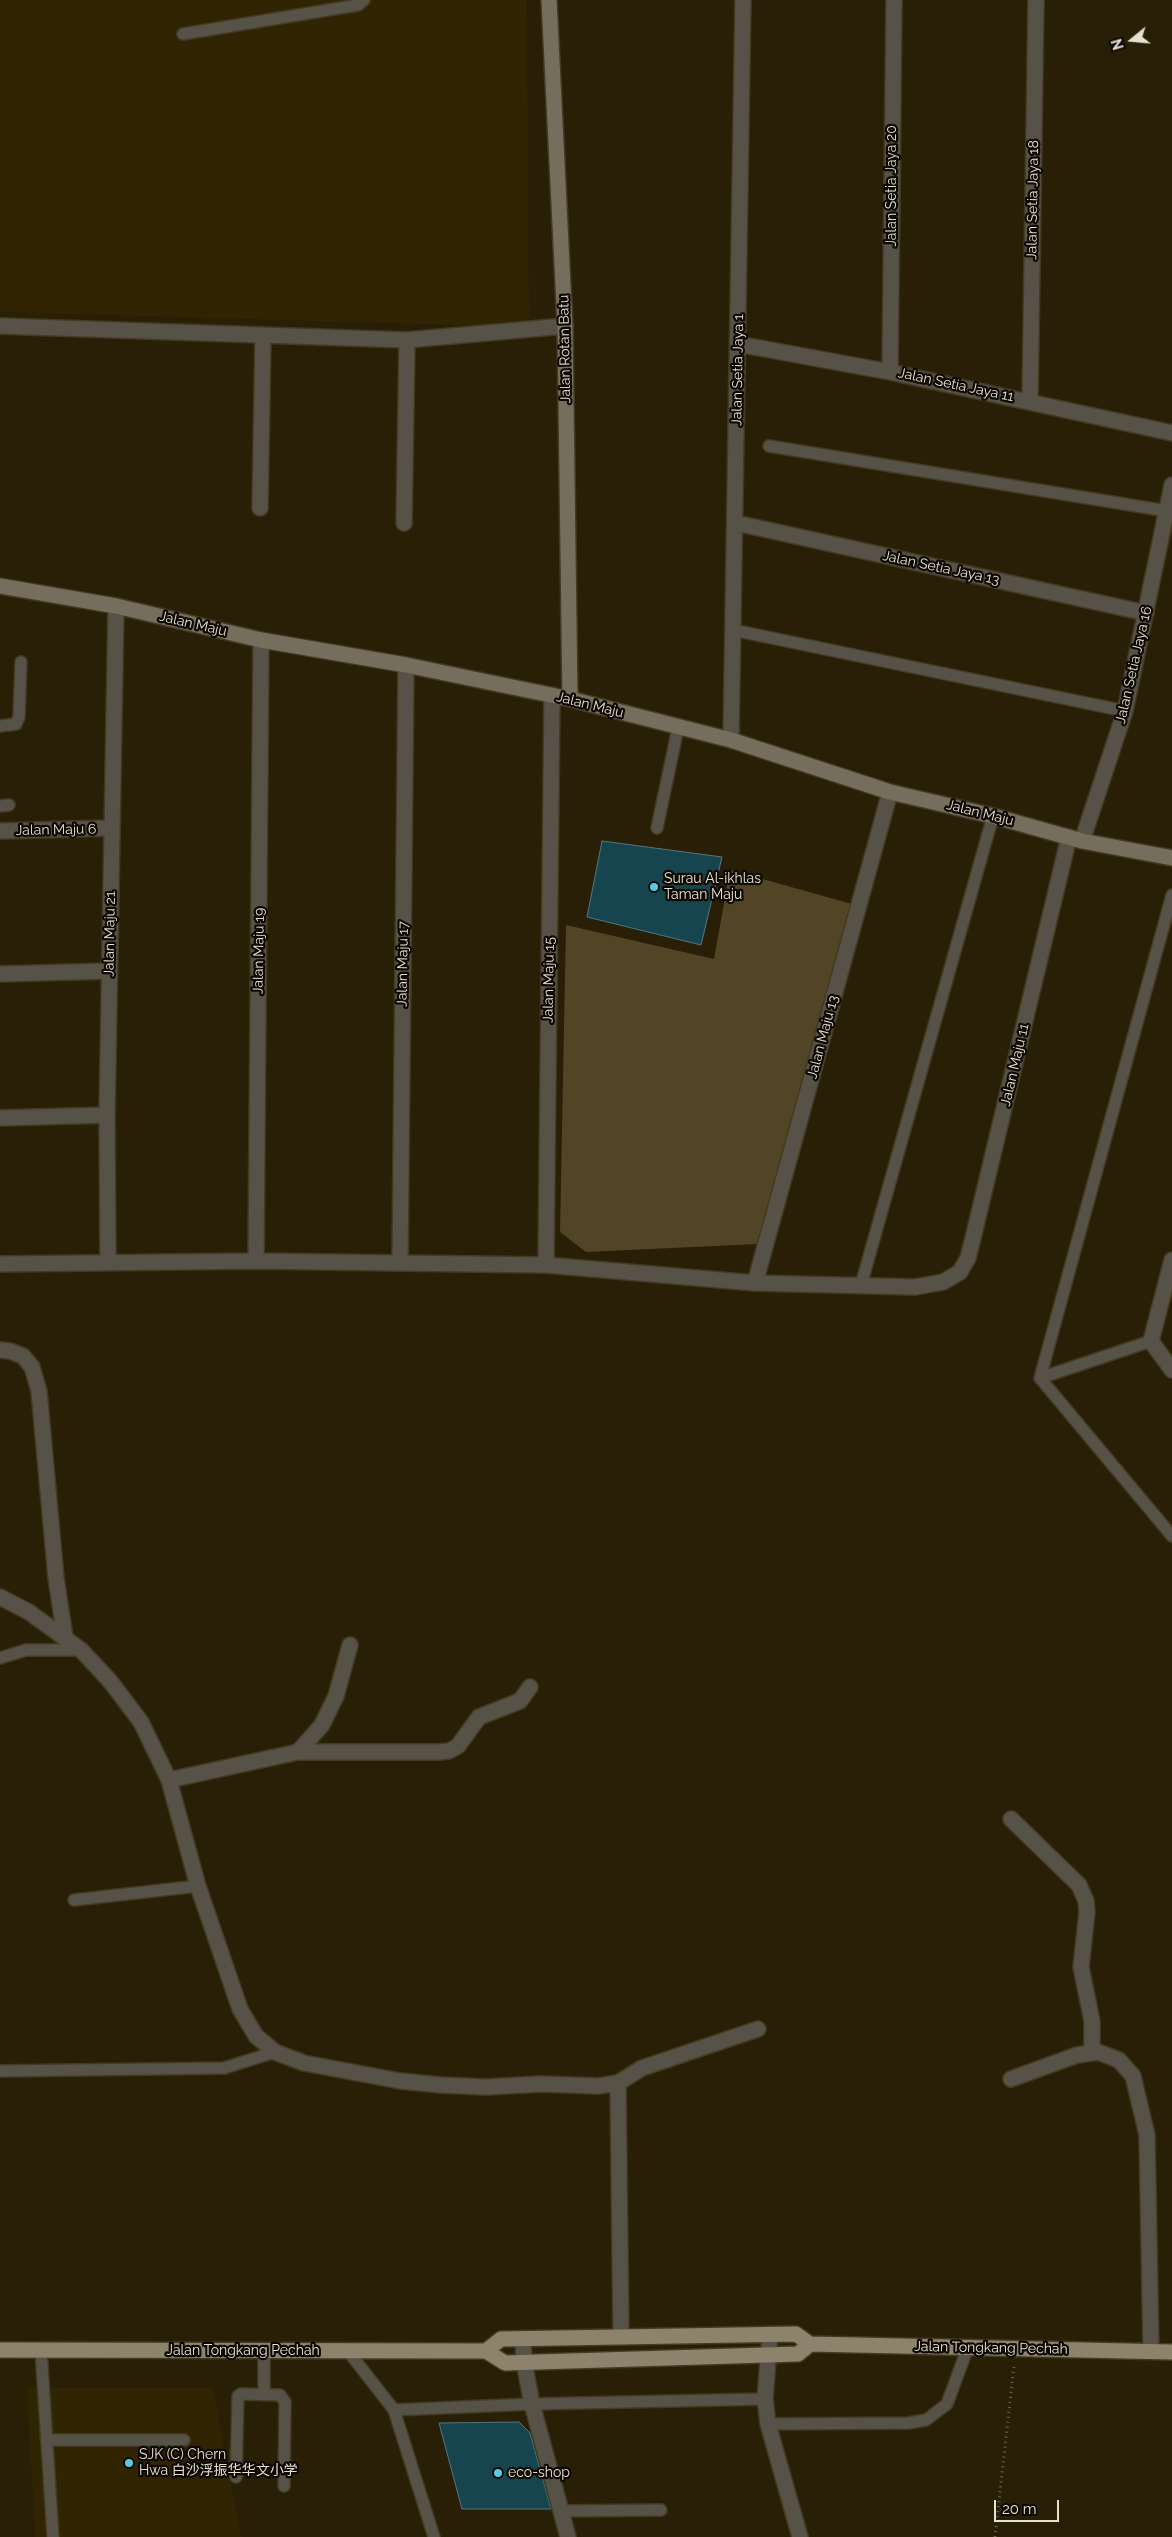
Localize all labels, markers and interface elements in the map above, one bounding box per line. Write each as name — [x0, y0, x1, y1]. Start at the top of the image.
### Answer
north arrow — [1107, 15, 1157, 65]
text: N — [1108, 37, 1127, 52]
street label: Jalan Setia Jaya 20 — [884, 125, 900, 247]
street label: Jalan Setia Jaya 18 — [1024, 140, 1042, 260]
street label: Jalan Rotan Batu — [556, 295, 574, 403]
street label: Jalan Setia Jaya 1 — [729, 314, 747, 426]
street label: Jalan Setia Jaya 11 — [897, 365, 1015, 405]
street label: Jalan Setia Jaya 13 — [881, 547, 1001, 589]
street label: Jalan Setia Jaya 16 — [1112, 605, 1156, 725]
street label: Jalan Maju — [158, 608, 228, 640]
street label: Jalan Maju — [555, 689, 625, 721]
street label: Jalan Maju — [945, 797, 1015, 829]
street label: Jalan Maju 6 — [15, 821, 97, 839]
place label: Surau Al-ikhlas Taman Maju — [664, 871, 761, 904]
marker: Surau Al-ikhlas Taman Maju — [648, 881, 660, 893]
street label: Jalan Maju 21 — [101, 891, 119, 977]
street label: Jalan Maju 19 — [250, 908, 268, 994]
street label: Jalan Maju 17 — [394, 921, 412, 1007]
street label: Jalan Maju 15 — [540, 937, 558, 1023]
street label: Jalan Maju 13 — [804, 993, 842, 1081]
street label: Jalan Maju 11 — [997, 1022, 1033, 1108]
street label: Jalan Tongkang Pechah — [914, 2338, 1068, 2358]
street label: Jalan Tongkang Pechah — [166, 2343, 320, 2359]
place label: SJK (C) Chern Hwa 白沙浮振华华文小学 — [139, 2447, 298, 2480]
marker: SJK (C) Chern Hwa 白沙浮振华华文小学 — [123, 2457, 135, 2469]
place label: eco-shop — [508, 2465, 570, 2481]
marker: eco-shop — [492, 2467, 504, 2479]
scale bar — [997, 2490, 1062, 2522]
text: 20 m — [1002, 2500, 1037, 2518]

